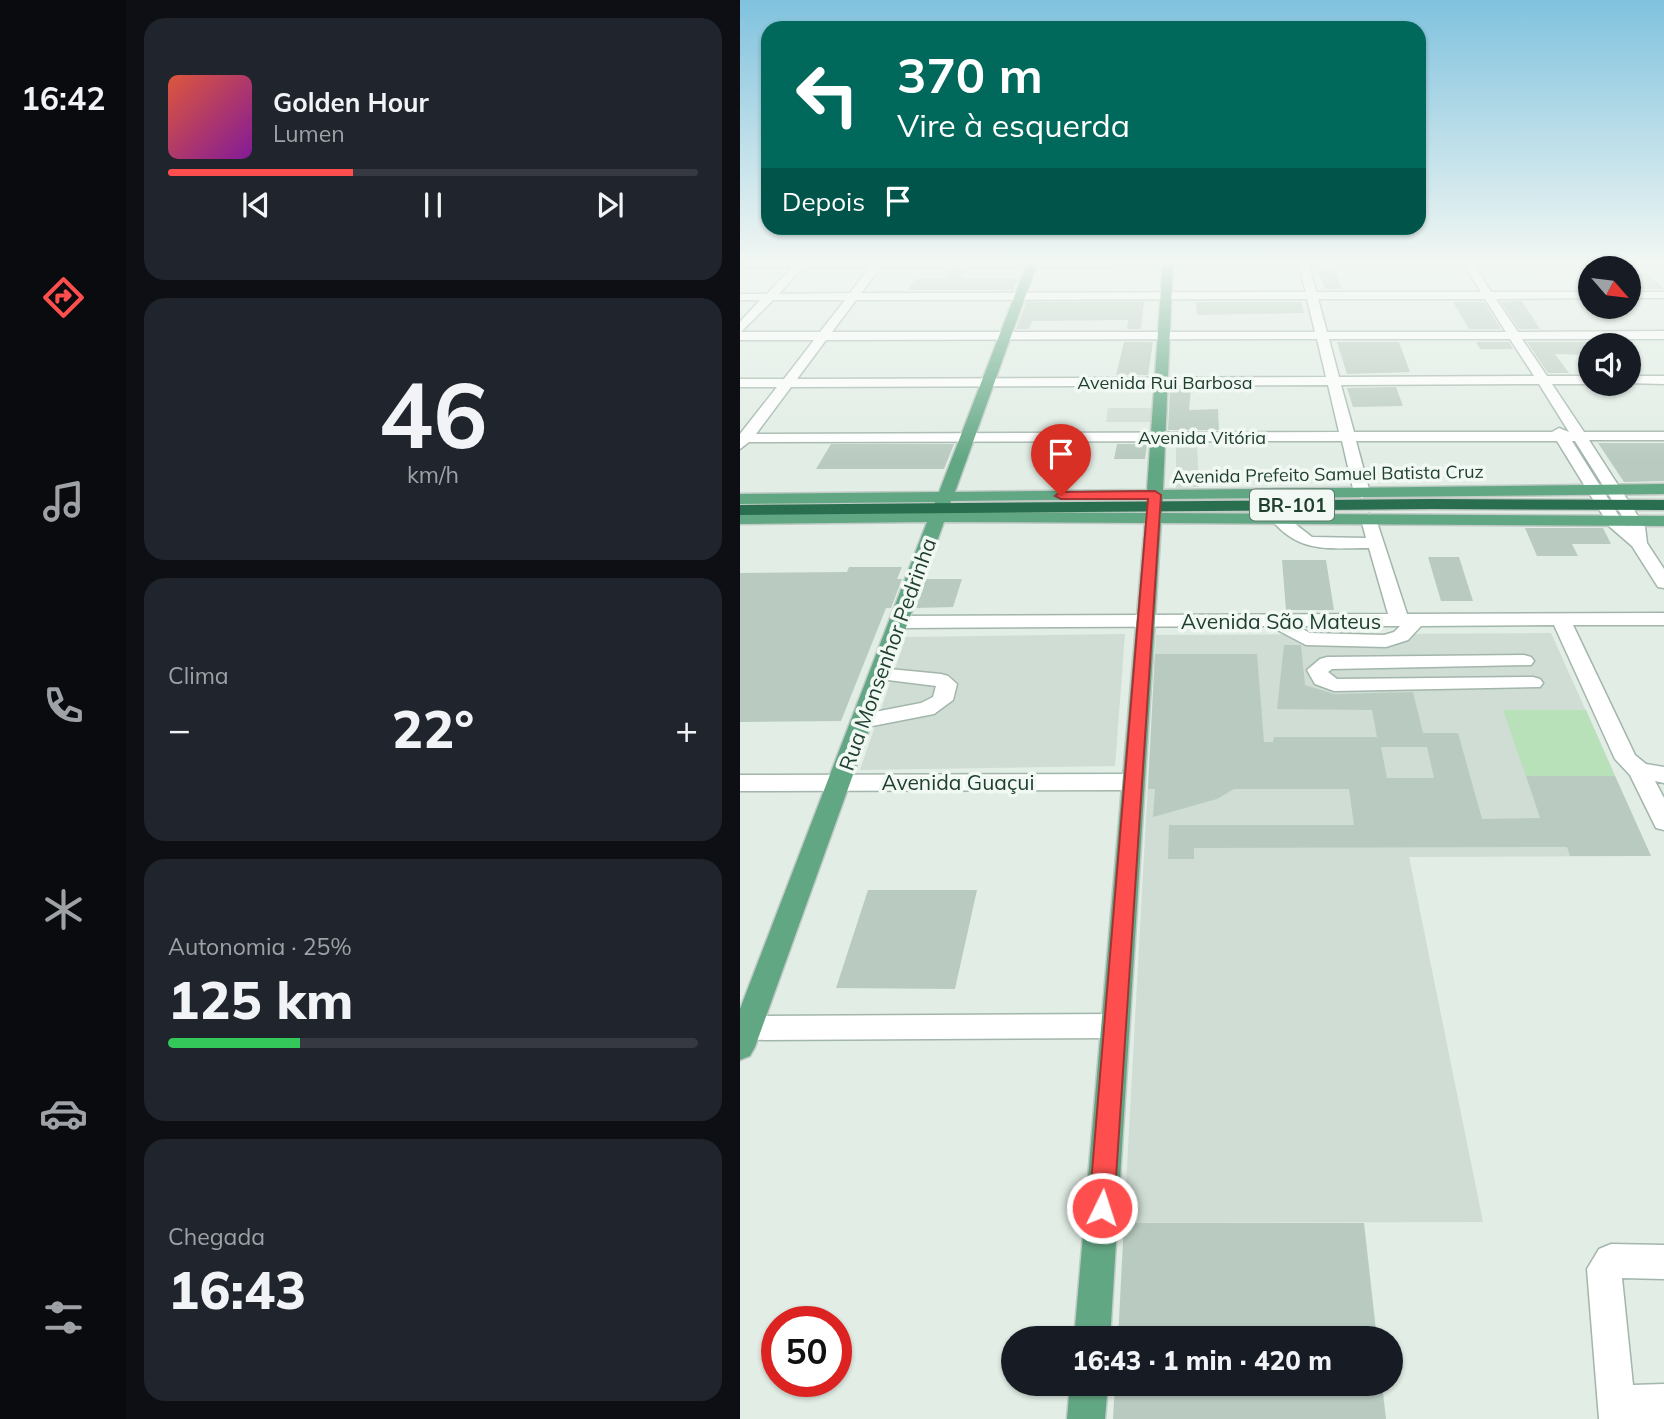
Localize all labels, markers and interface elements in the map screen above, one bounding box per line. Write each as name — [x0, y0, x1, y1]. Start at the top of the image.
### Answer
text: 370 m — [897, 44, 1043, 105]
icon: left — [782, 49, 873, 140]
text: 16:42 — [21, 78, 105, 118]
text: Golden Hour — [273, 86, 429, 119]
text: Vire à esquerda — [897, 105, 1130, 145]
text: Lumen — [273, 119, 345, 148]
icon: arrive — [879, 182, 917, 220]
text: Depois — [782, 185, 865, 218]
icon: previous — [237, 186, 275, 224]
icon: pause — [414, 186, 452, 224]
icon: next — [591, 186, 629, 224]
north arrow — [1578, 256, 1641, 318]
map controls — [1578, 256, 1641, 396]
icon: directions — [39, 273, 88, 322]
button: sound — [1578, 333, 1641, 396]
text: 46 — [378, 357, 488, 471]
street label: Avenida Rui Barbosa — [1077, 371, 1253, 394]
pin — [1031, 424, 1091, 496]
street label: Avenida Vitória — [1138, 426, 1266, 449]
icon: arrive — [1042, 435, 1080, 473]
text: km/h — [407, 460, 459, 489]
street label: Avenida Prefeito Samuel Batista Cruz — [1172, 460, 1484, 488]
icon: music — [39, 477, 88, 526]
road number: BR-101 — [1250, 490, 1334, 520]
street label: Rua Monsenhor Pedrinha — [833, 534, 941, 774]
street label: Avenida São Mateus — [1181, 608, 1381, 634]
text: Clima — [168, 661, 229, 690]
icon: phone — [39, 681, 88, 730]
text: 22° — [392, 696, 474, 761]
text: − — [168, 705, 191, 753]
text: + — [675, 705, 698, 753]
street label: Avenida Guaçui — [882, 769, 1034, 795]
icon: climate — [39, 885, 88, 934]
text: Autonomia · 25% — [168, 932, 352, 961]
text: 125 km — [168, 967, 353, 1032]
icon: car — [39, 1089, 88, 1138]
position arrow — [1065, 1171, 1139, 1245]
text: Chegada — [168, 1222, 265, 1251]
text: 16:43 — [168, 1257, 306, 1322]
icon: filters — [39, 1293, 88, 1342]
speed limit sign: 50 — [761, 1306, 852, 1397]
text: 16:43 · 1 min · 420 m — [1072, 1344, 1332, 1377]

